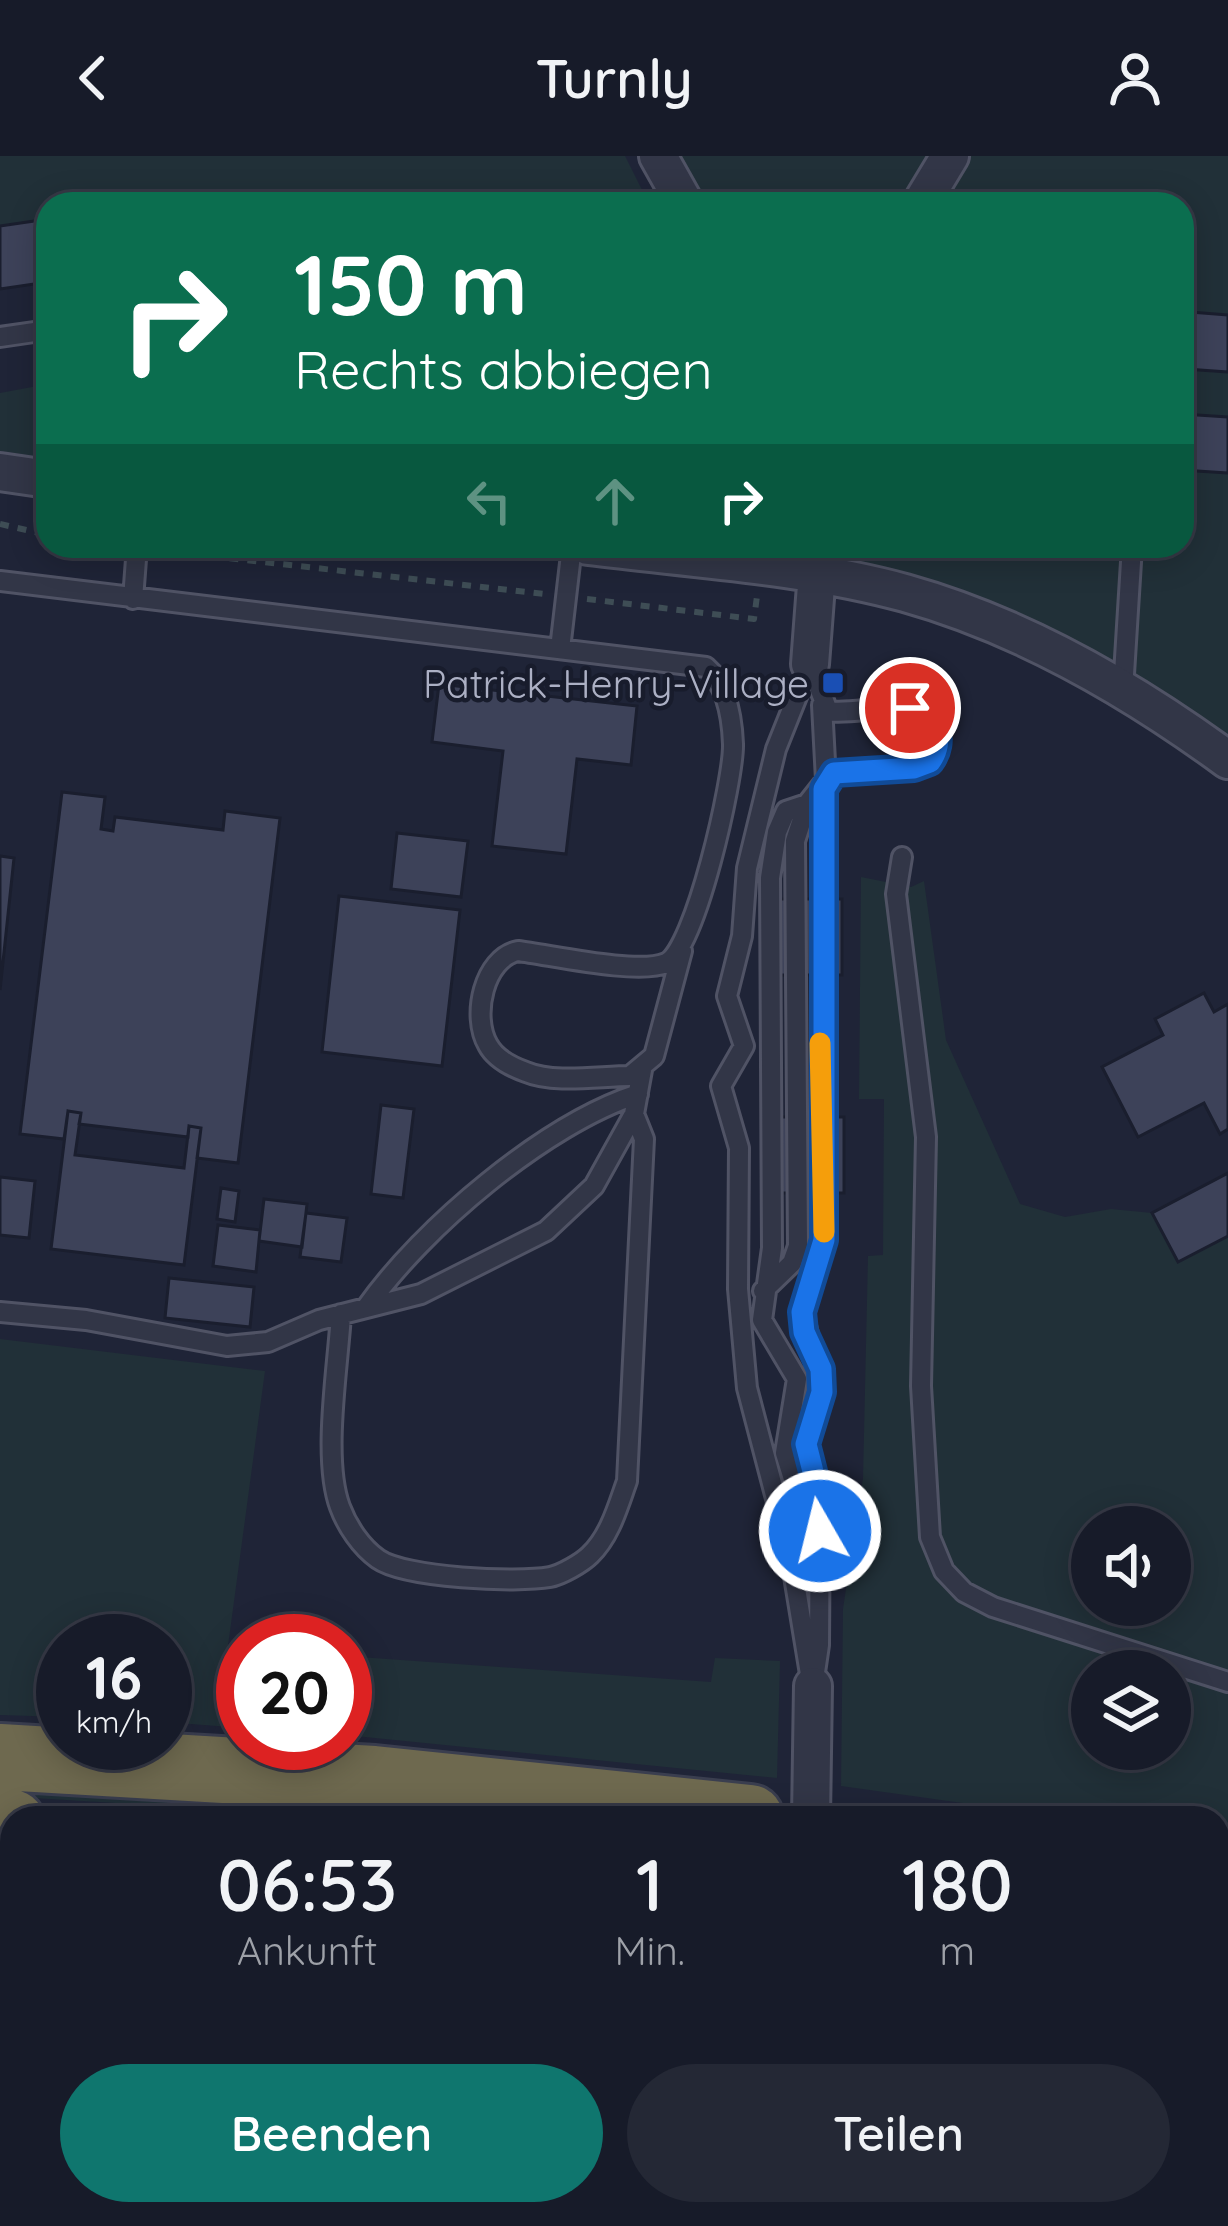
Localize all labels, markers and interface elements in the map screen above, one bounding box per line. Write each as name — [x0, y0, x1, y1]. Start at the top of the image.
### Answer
text: Turnly — [535, 44, 693, 112]
icon: back — [60, 45, 126, 111]
icon: person — [1102, 45, 1168, 111]
text: 150 m — [294, 231, 528, 336]
icon: right — [96, 240, 252, 396]
text: Rechts abbiegen — [294, 335, 713, 403]
icon: left — [456, 468, 522, 534]
icon: ahead — [582, 468, 648, 534]
icon: right — [708, 468, 774, 534]
pin — [859, 657, 961, 759]
place label: Patrick-Henry-Village — [423, 659, 809, 708]
marker: Patrick-Henry-Village — [820, 670, 846, 696]
icon: arrive — [877, 675, 943, 741]
position arrow — [757, 1468, 883, 1594]
map controls — [1071, 1506, 1191, 1770]
button: sound — [1071, 1506, 1191, 1626]
speed limit sign: 20 — [216, 1614, 372, 1770]
text: 16 — [86, 1639, 142, 1714]
button: layers — [1071, 1650, 1191, 1770]
text: km/h — [76, 1703, 152, 1741]
text: 06:53 — [217, 1839, 397, 1929]
text: 1 — [636, 1839, 663, 1929]
text: 180 — [902, 1839, 1013, 1929]
text: Ankunft — [237, 1926, 378, 1975]
text: Min. — [615, 1926, 685, 1975]
text: m — [940, 1926, 975, 1975]
button: Beenden — [60, 2064, 603, 2202]
button: Teilen — [627, 2064, 1170, 2202]

